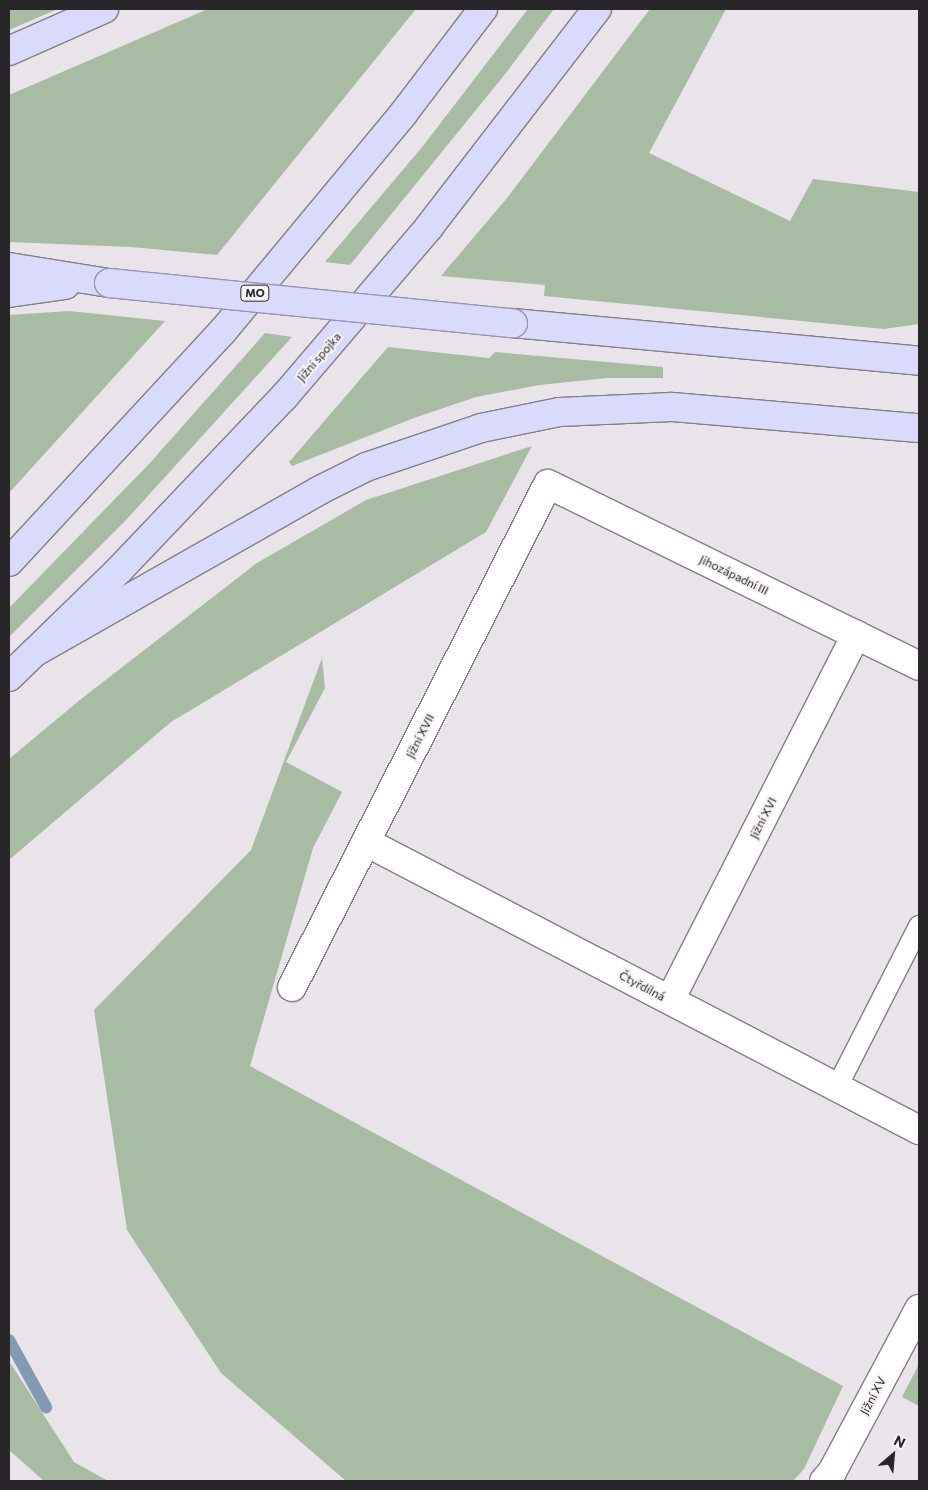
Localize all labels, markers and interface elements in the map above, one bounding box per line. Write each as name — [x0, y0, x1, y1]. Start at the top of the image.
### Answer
road number: MO — [240, 284, 270, 302]
street label: Jižní spojka — [294, 329, 344, 385]
street label: Jihozápadní III — [697, 552, 771, 598]
street label: Jižní XVII — [403, 711, 437, 761]
street label: Jižní XVI — [746, 795, 780, 841]
street label: Čtyřdílná — [617, 968, 667, 1004]
street label: Jižní XV — [857, 1374, 889, 1418]
north arrow — [868, 1430, 918, 1480]
text: N — [892, 1431, 909, 1451]

